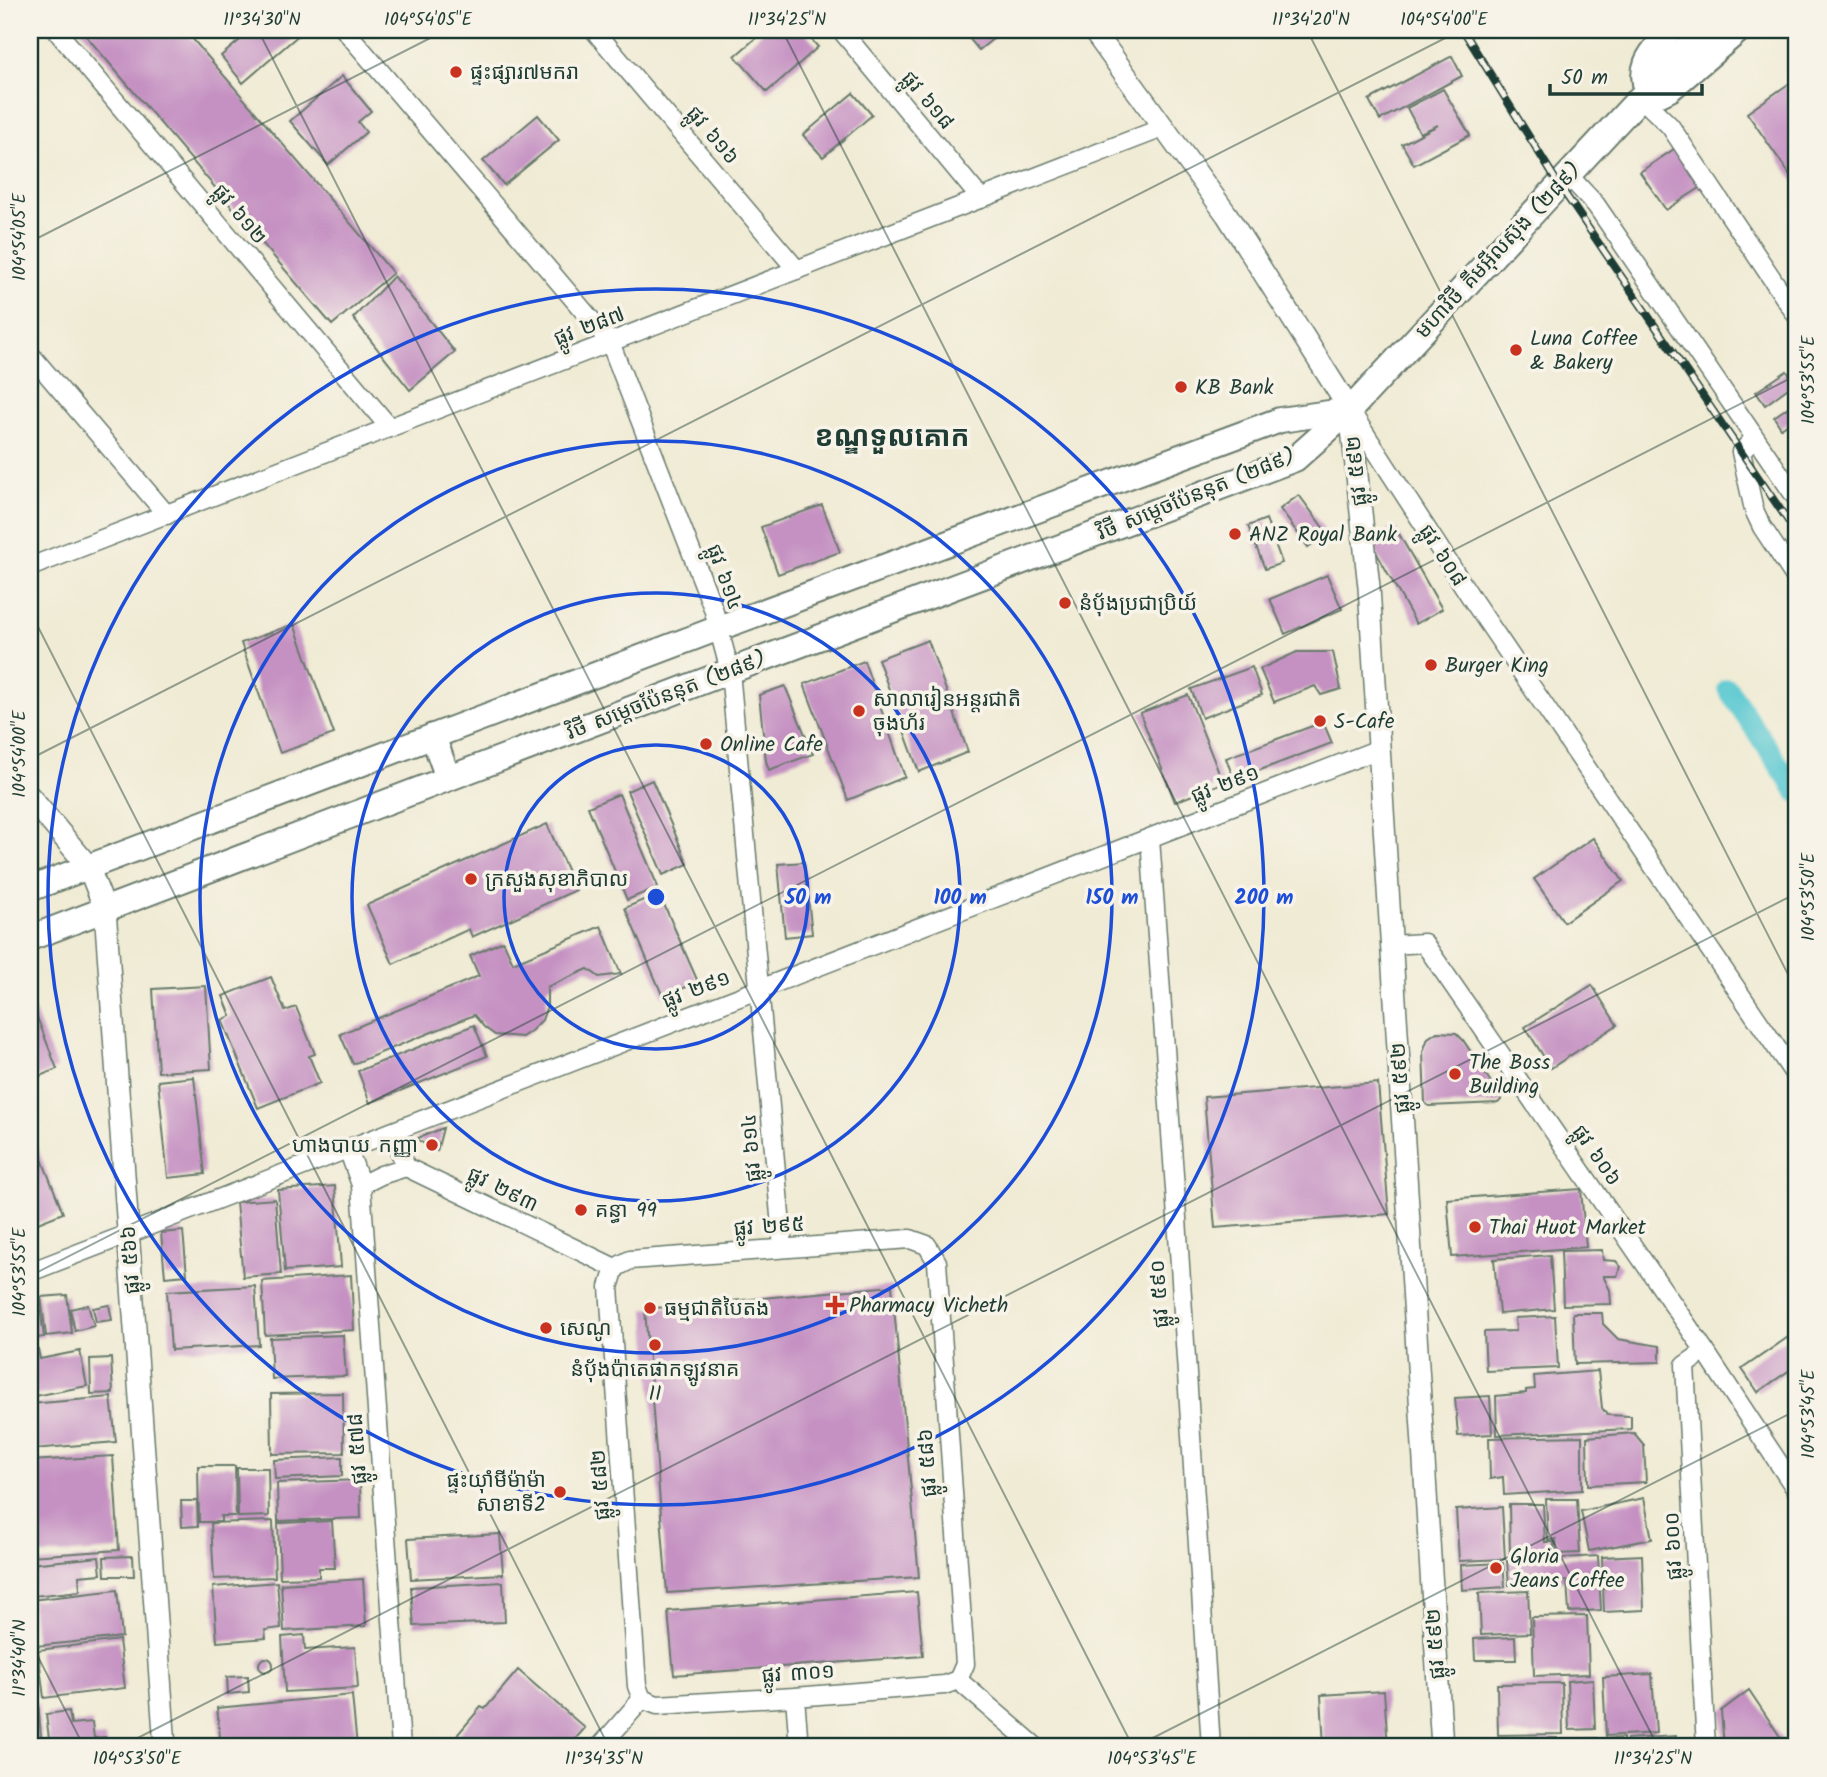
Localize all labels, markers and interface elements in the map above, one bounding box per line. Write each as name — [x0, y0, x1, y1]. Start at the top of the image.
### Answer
text: 11°34'30"N — [223, 6, 301, 35]
text: 104°54'05"E — [384, 6, 472, 35]
text: 11°34'25"N — [748, 6, 826, 35]
text: 11°34'20"N — [1272, 6, 1350, 35]
text: 104°54'00"E — [1400, 6, 1488, 35]
scale bar — [1550, 52, 1703, 96]
place label: ផ្ទះផ្សារ៧មករា — [470, 57, 579, 90]
text: 50 m — [1561, 62, 1608, 95]
marker: ផ្ទះផ្សារ៧មករា — [448, 64, 464, 80]
street label: ផ្លូវ ៦១៨ — [891, 64, 962, 139]
street label: ផ្លូវ ៦១៦ — [676, 99, 747, 174]
street label: មហាវិថី គីមអ៊ីលស៊ុង (២៨៩) — [1408, 155, 1590, 347]
street label: ផ្លូវ ៦១២ — [202, 177, 274, 254]
text: 104°54'05"E — [6, 193, 35, 281]
street label: ផ្លូវ ២៨៧ — [549, 299, 630, 357]
place label: Luna Coffee & Bakery — [1530, 323, 1638, 380]
text: 104°53'55"E — [1795, 335, 1824, 425]
marker: Luna Coffee & Bakery — [1508, 342, 1524, 358]
place label: KB Bank — [1195, 372, 1274, 405]
marker: KB Bank — [1173, 379, 1189, 395]
district label: ខណ្ឌទួលគោក — [814, 416, 970, 461]
street label: ផ្លូវ ៥៩២ — [1337, 434, 1379, 508]
street label: វិថី សម្តេចប៉ែននុត (២៨៩) — [1092, 440, 1301, 551]
street label: ផ្លូវ ៦០៨ — [1408, 518, 1474, 594]
place label: ANZ Royal Bank — [1249, 519, 1397, 552]
marker: ANZ Royal Bank — [1227, 526, 1243, 542]
street label: ផ្លូវ ៦១៤ — [695, 540, 751, 616]
place label: នំបុ័ងប្រជាប្រិយ៍ — [1079, 588, 1197, 621]
marker: នំបុ័ងប្រជាប្រិយ៍ — [1057, 595, 1073, 611]
street label: វិថី សម្តេចប៉ែននុត (២៨៩) — [561, 643, 771, 750]
place label: Burger King — [1445, 650, 1549, 683]
marker: Burger King — [1423, 657, 1439, 673]
place label: សាលារៀនអន្តរជាតិ ចុងហ័រ — [873, 684, 1021, 741]
marker: សាលារៀនអន្តរជាតិ ចុងហ័រ — [851, 703, 867, 719]
place label: S-Cafe — [1334, 706, 1395, 739]
text: 104°54'00"E — [6, 710, 35, 798]
marker: S-Cafe — [1312, 713, 1328, 729]
place label: Online Cafe — [720, 729, 824, 762]
marker: Online Cafe — [698, 736, 714, 752]
street label: ផ្លូវ ២៩១ — [1186, 757, 1265, 815]
text: 104°53'50"E — [1795, 852, 1824, 941]
place label: ក្រសួងសុខាភិបាល — [485, 864, 628, 897]
marker: ក្រសួងសុខាភិបាល — [463, 871, 479, 887]
text: 50 m — [784, 882, 831, 915]
text: 100 m — [933, 882, 987, 915]
text: 150 m — [1085, 882, 1139, 915]
text: 200 m — [1234, 882, 1294, 915]
centre of rings — [644, 885, 668, 909]
street label: ផ្លូវ ២៩១ — [657, 962, 736, 1020]
street label: ផ្លូវ ៥៩២ — [1383, 1041, 1422, 1114]
place label: The Boss Building — [1469, 1047, 1550, 1104]
marker: The Boss Building — [1447, 1066, 1463, 1082]
street label: ផ្លូវ ៦១៤ — [733, 1112, 773, 1183]
street label: ផ្លូវ ៦០៦ — [1562, 1118, 1629, 1194]
place label: ហាងបាយ កញ្ញា — [292, 1130, 418, 1163]
marker: ហាងបាយ កញ្ញា — [424, 1137, 440, 1153]
street label: ផ្លូវ ២៩៣ — [461, 1159, 544, 1223]
place label: គន្ធា 99 — [595, 1195, 657, 1228]
marker: គន្ធា 99 — [573, 1202, 589, 1218]
street label: ផ្លូវ ២៩៥ — [733, 1209, 806, 1248]
place label: Thai Huot Market — [1489, 1212, 1647, 1245]
marker: Thai Huot Market — [1467, 1219, 1483, 1235]
street label: ផ្លូវ ៥៦៦ — [113, 1224, 152, 1295]
text: 104°53'55"E — [6, 1227, 35, 1317]
street label: ផ្លូវ ៥៩០ — [1142, 1258, 1181, 1329]
place label: Pharmacy Vicheth — [849, 1290, 1008, 1323]
place label: ធម្មជាតិបៃតង — [664, 1293, 769, 1326]
marker: Pharmacy Vicheth — [827, 1297, 843, 1313]
marker: ធម្មជាតិបៃតង — [642, 1300, 658, 1316]
place label: សេណូ — [560, 1313, 612, 1346]
marker: សេណូ — [538, 1320, 554, 1336]
marker: នំប៉័ងប៉ាតេផាកឡូវនាគ II — [647, 1337, 663, 1353]
place label: នំប៉័ងប៉ាតេផាកឡូវនាគ II — [571, 1354, 739, 1411]
text: 104°53'45"E — [1795, 1369, 1824, 1459]
street label: ផ្លូវ ៥៧៨ — [340, 1412, 379, 1486]
street label: ផ្លូវ ៥៨៦ — [910, 1427, 949, 1498]
street label: ផ្លូវ ៥៨២ — [583, 1448, 622, 1521]
place label: ផ្ទះយ៉ាំមីម៉ាម៉ា សាខាទី2 — [446, 1465, 546, 1522]
marker: ផ្ទះយ៉ាំមីម៉ាម៉ា សាខាទី2 — [552, 1484, 568, 1500]
street label: ផ្លូវ ៦០០ — [1656, 1511, 1694, 1581]
place label: Gloria Jeans Coffee — [1510, 1541, 1625, 1598]
marker: Gloria Jeans Coffee — [1488, 1560, 1504, 1576]
street label: ផ្លូវ ៥៩២ — [1418, 1607, 1457, 1680]
text: 11°34'40"N — [6, 1619, 35, 1697]
street label: ផ្លូវ ៣០១ — [760, 1655, 836, 1695]
text: 104°53'50"E — [93, 1745, 182, 1774]
text: 11°34'35"N — [565, 1745, 643, 1774]
text: 104°53'45"E — [1107, 1745, 1197, 1774]
text: 11°34'25"N — [1614, 1745, 1692, 1774]

